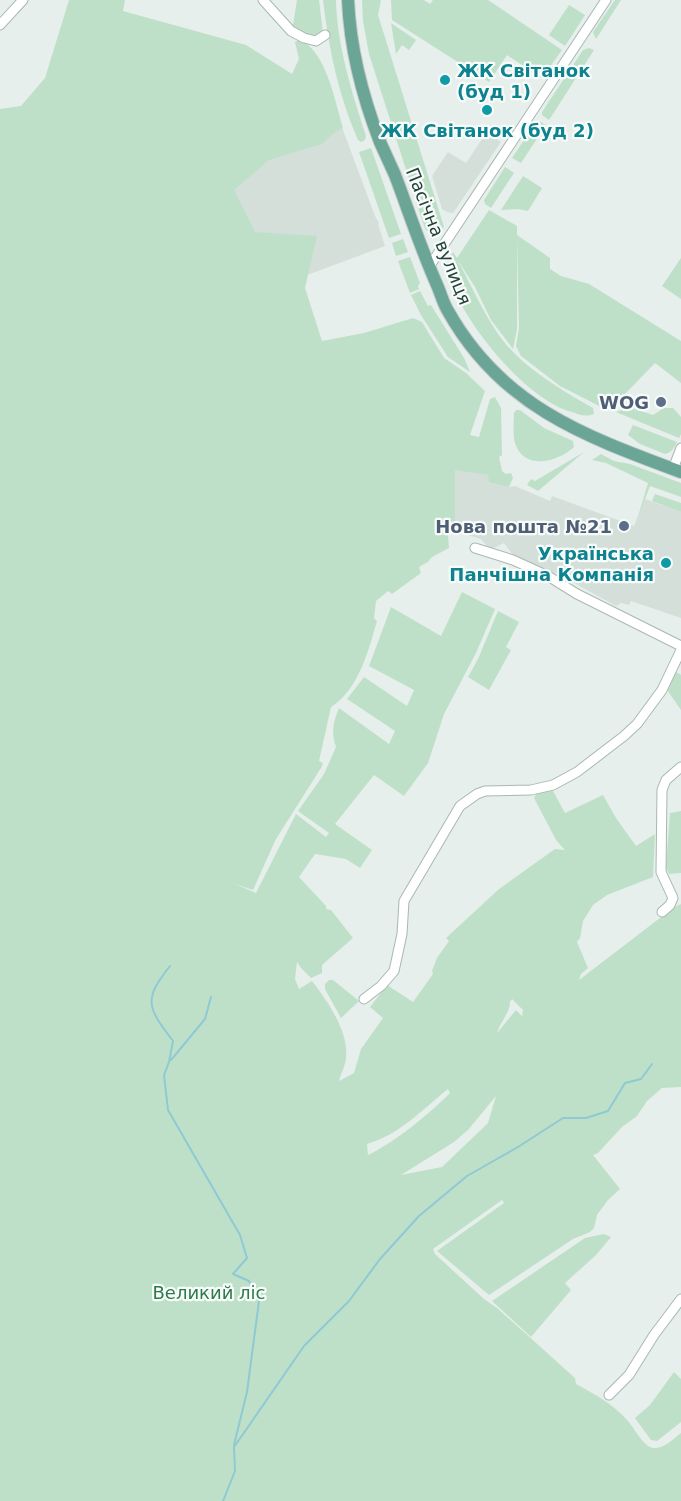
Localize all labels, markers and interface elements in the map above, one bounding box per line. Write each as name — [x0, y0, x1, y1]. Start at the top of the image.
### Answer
place label: ЖК Світанок (буд 1) — [457, 60, 590, 102]
marker: ЖК Світанок (буд 1) — [438, 73, 452, 87]
marker: ЖК Світанок (буд 2) — [480, 103, 494, 117]
place label: ЖК Світанок (буд 2) — [380, 120, 594, 141]
street label: Пасічна вулиця — [402, 164, 476, 308]
place label: WOG — [599, 392, 649, 413]
marker: WOG — [654, 395, 668, 409]
place label: Нова пошта №21 — [435, 516, 612, 537]
marker: Нова пошта №21 — [617, 519, 631, 533]
place label: Українська Панчішна Компанія — [449, 543, 654, 585]
marker: Українська Панчішна Компанія — [659, 556, 673, 570]
park label: Великий ліс — [152, 1282, 266, 1303]

